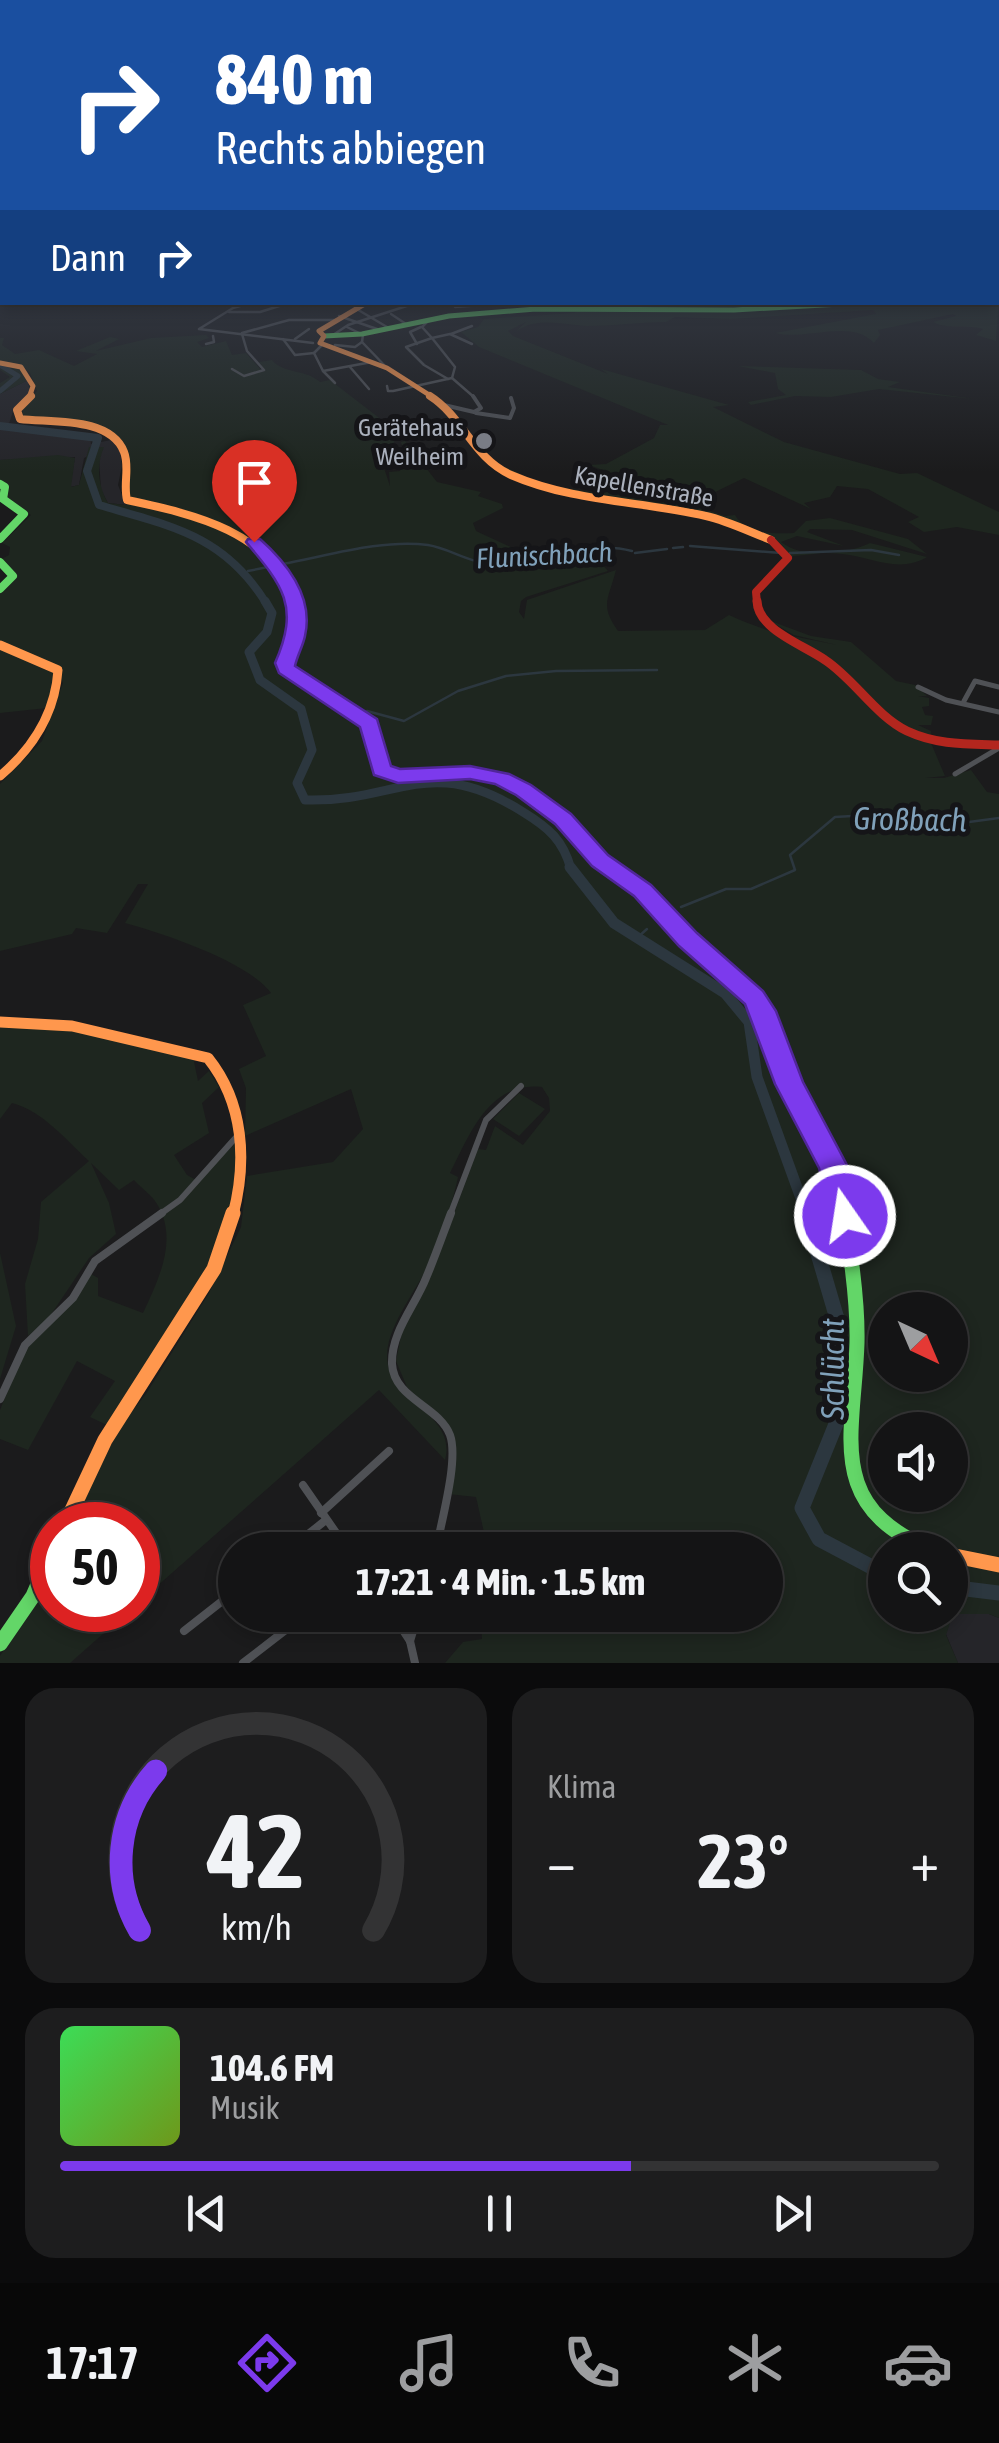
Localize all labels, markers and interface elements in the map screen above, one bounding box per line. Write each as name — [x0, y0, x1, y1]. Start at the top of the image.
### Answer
text: 840 m — [215, 39, 374, 119]
icon: right — [50, 40, 180, 170]
text: Rechts abbiegen — [215, 122, 486, 174]
icon: right — [146, 230, 201, 285]
text: Dann — [50, 236, 126, 279]
place label: Gerätehaus Weilheim — [358, 413, 464, 470]
marker: Gerätehaus Weilheim — [473, 430, 495, 452]
pin — [212, 440, 297, 543]
icon: arrive — [227, 455, 282, 510]
street label: Kapellenstraße — [572, 460, 716, 512]
water label: Flunischbach — [475, 535, 613, 575]
water label: Großbach — [853, 800, 967, 838]
position arrow — [793, 1164, 897, 1268]
north arrow — [868, 1292, 968, 1392]
map controls — [868, 1292, 968, 1632]
water label: Schlücht — [814, 1318, 851, 1421]
button: sound — [868, 1412, 968, 1512]
speed limit sign: 50 — [30, 1502, 160, 1632]
button: search — [868, 1532, 968, 1632]
text: 17:21 · 4 Min. · 1.5 km — [356, 1560, 645, 1603]
text: Klima — [547, 1768, 616, 1805]
text: 42 — [206, 1791, 305, 1910]
text: 23° — [697, 1818, 789, 1904]
text: − — [547, 1830, 576, 1893]
text: + — [910, 1830, 939, 1893]
text: km/h — [221, 1907, 291, 1948]
text: 104.6 FM — [210, 2046, 334, 2089]
text: Musik — [210, 2089, 280, 2126]
icon: previous — [179, 2186, 234, 2241]
icon: pause — [472, 2186, 527, 2241]
icon: next — [765, 2186, 820, 2241]
icon: directions — [232, 2328, 302, 2398]
icon: music — [394, 2328, 464, 2398]
icon: phone — [557, 2328, 627, 2398]
icon: climate — [720, 2328, 790, 2398]
icon: car — [883, 2328, 953, 2398]
text: 17:17 — [46, 2337, 139, 2389]

